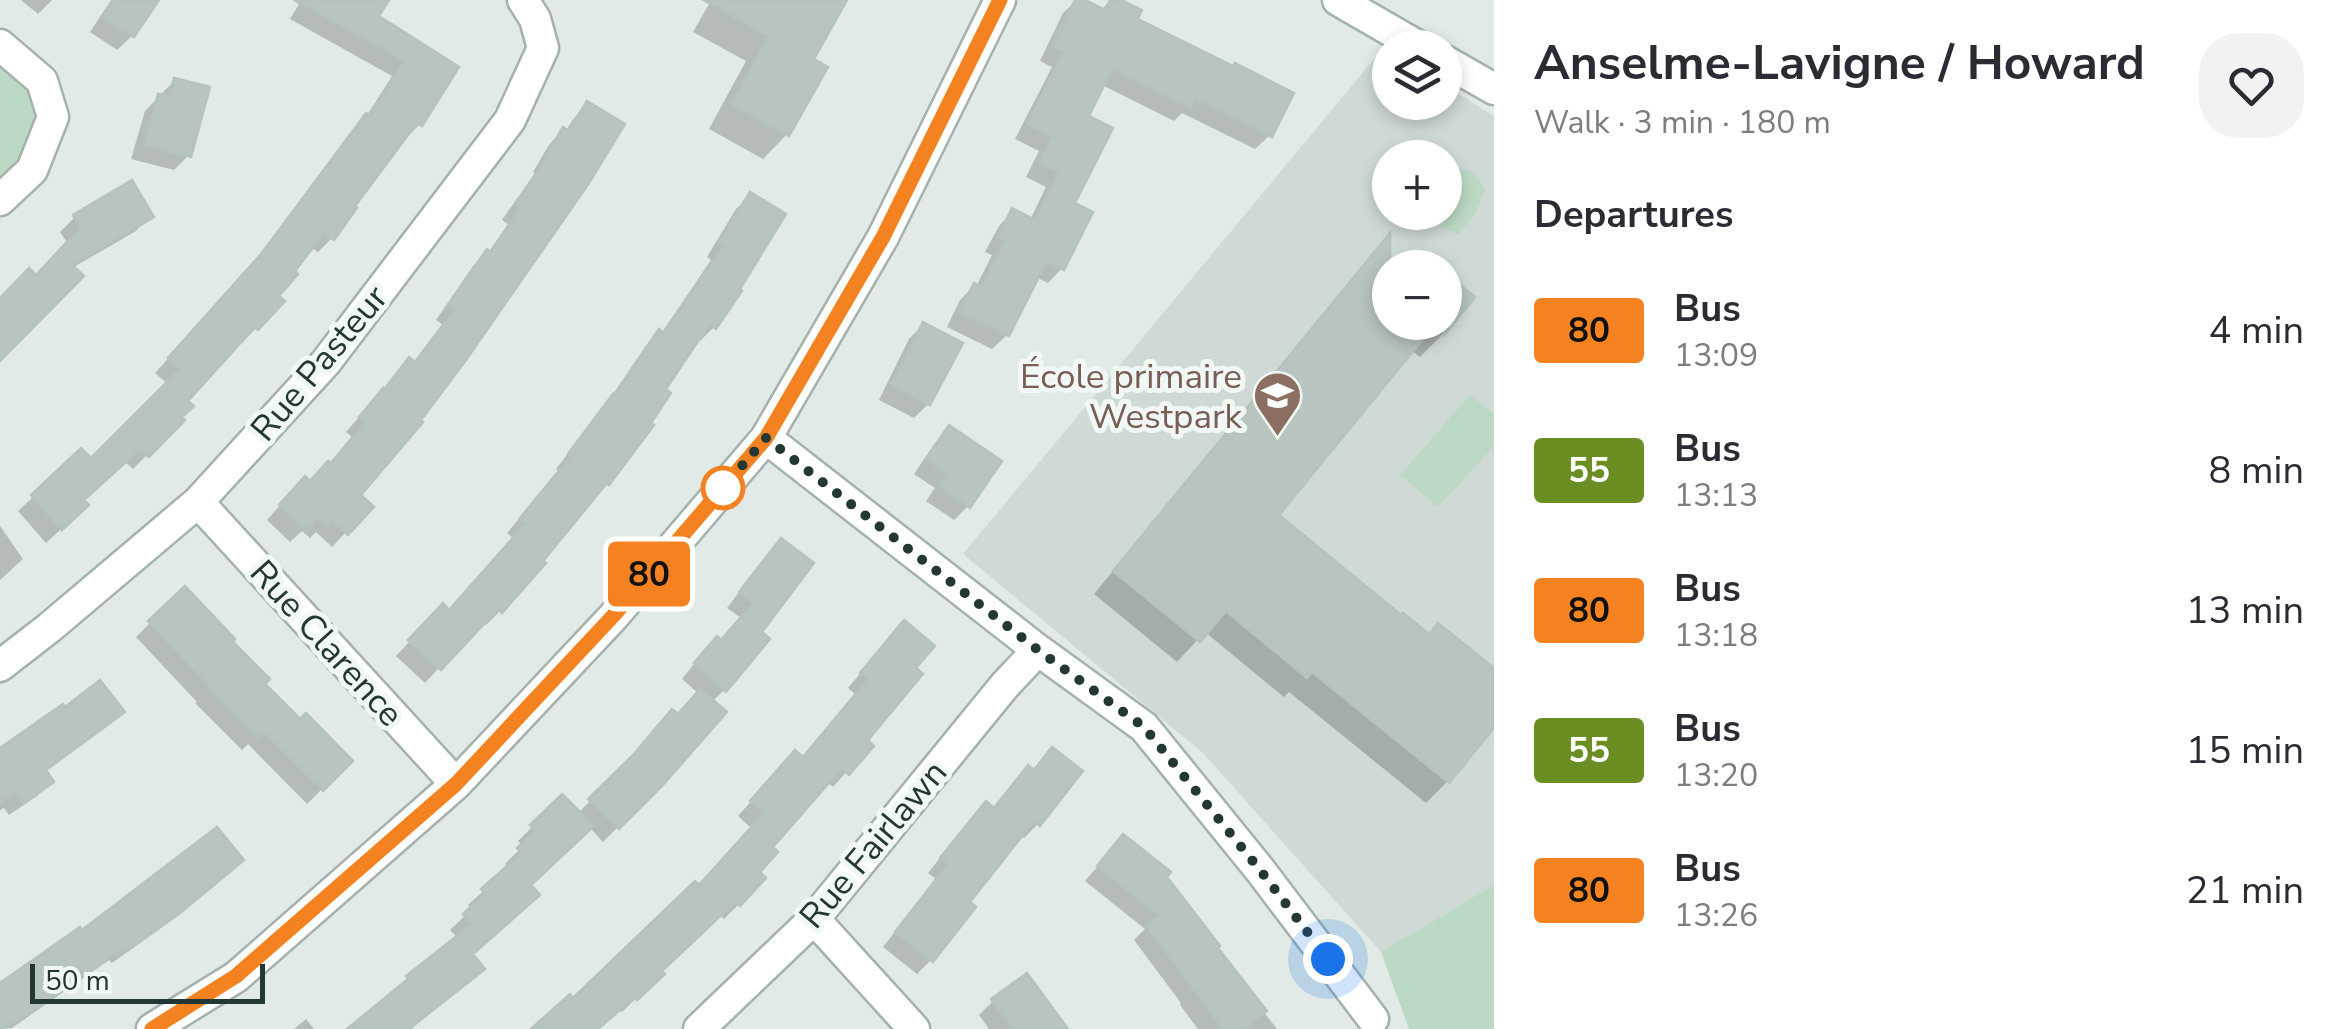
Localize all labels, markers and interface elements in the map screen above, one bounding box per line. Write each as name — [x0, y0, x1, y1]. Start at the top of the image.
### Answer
map controls — [1372, 30, 1462, 340]
button: layers — [1372, 30, 1462, 120]
text: Anselme-Lavigne / Howard — [1534, 30, 2145, 96]
button: heart — [2199, 33, 2304, 138]
text: Walk · 3 min · 180 m — [1534, 101, 1831, 144]
button: + — [1372, 140, 1462, 230]
text: Departures — [1534, 189, 1733, 240]
button: − — [1372, 250, 1462, 340]
street label: Rue Pasteur — [240, 275, 399, 451]
text: Bus — [1674, 283, 1741, 334]
text: 4 min — [2209, 305, 2304, 356]
text: 80 — [1568, 307, 1610, 354]
text: 13:09 — [1674, 334, 1758, 377]
place label: École primaire Westpark — [1020, 353, 1242, 440]
school or university icon: École primaire Westpark — [1251, 370, 1303, 438]
text: Bus — [1674, 423, 1741, 474]
text: 8 min — [2209, 445, 2304, 496]
text: 55 — [1568, 447, 1610, 494]
unlabelled marker — [702, 467, 744, 509]
text: 13:13 — [1674, 474, 1758, 517]
line badge: 80 — [604, 542, 694, 606]
street label: Rue Clarence — [239, 550, 414, 737]
text: 80 — [628, 551, 670, 598]
text: Bus — [1674, 563, 1741, 614]
text: 13 min — [2186, 585, 2304, 636]
text: 80 — [1568, 587, 1610, 634]
text: 13:18 — [1674, 614, 1758, 657]
text: Bus — [1674, 703, 1741, 754]
text: 15 min — [2186, 725, 2304, 776]
text: 55 — [1568, 727, 1610, 774]
street label: Rue Fairlawn — [789, 750, 958, 938]
text: 13:20 — [1674, 754, 1758, 797]
text: Bus — [1674, 843, 1741, 894]
text: 21 min — [2186, 865, 2304, 916]
text: 80 — [1568, 867, 1610, 914]
text: 13:26 — [1674, 894, 1758, 937]
your location — [1303, 934, 1353, 984]
scale bar — [30, 959, 265, 1004]
text: 50 m — [45, 962, 110, 1000]

